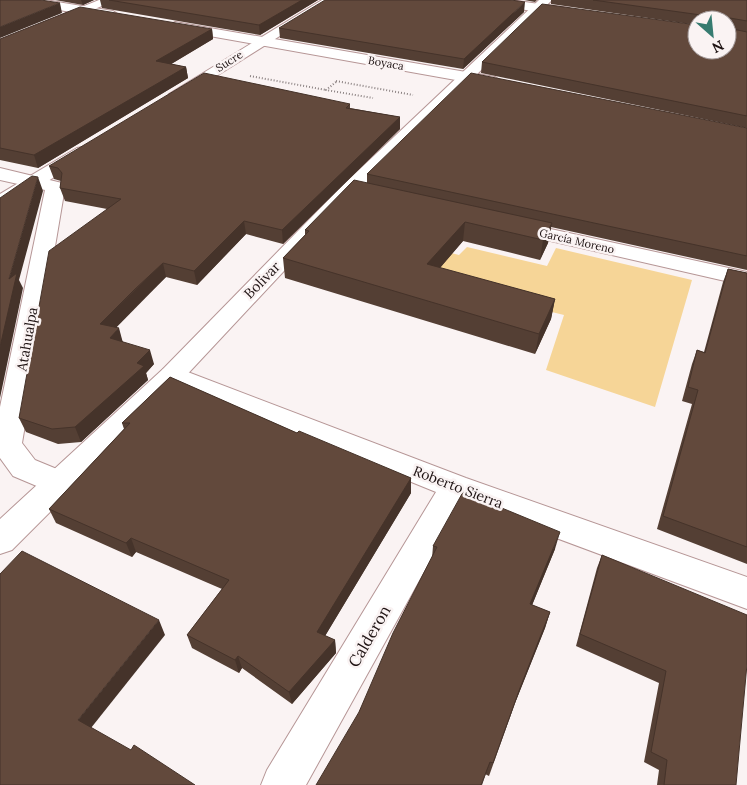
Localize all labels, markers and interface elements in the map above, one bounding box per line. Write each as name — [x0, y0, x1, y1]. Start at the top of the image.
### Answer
north arrow — [687, 10, 737, 60]
text: N — [709, 36, 727, 57]
street label: Sucre — [213, 47, 245, 75]
street label: Boyaca — [367, 53, 405, 73]
street label: García Moreno — [538, 226, 616, 256]
street label: Bolivar — [240, 258, 284, 302]
street label: Atahualpa — [12, 306, 41, 373]
street label: Roberto Sierra — [411, 462, 505, 512]
street label: Calderon — [343, 601, 395, 670]

